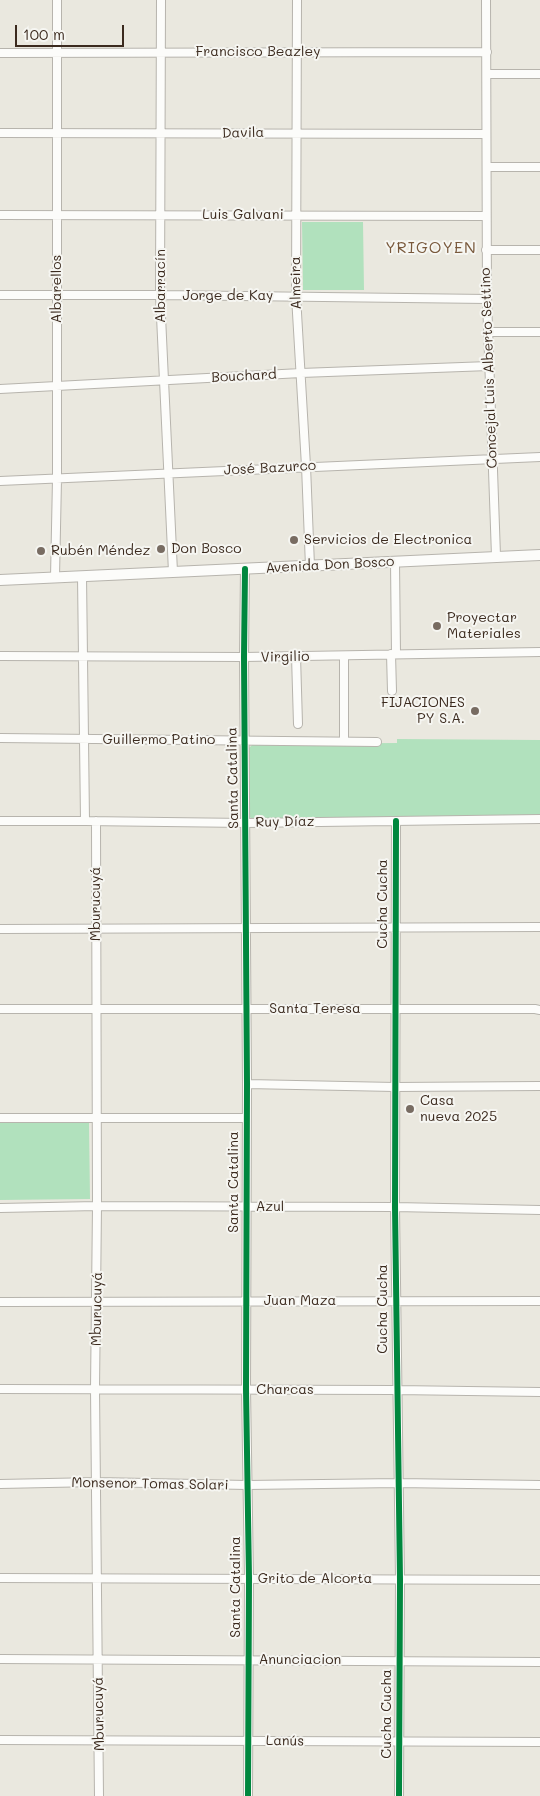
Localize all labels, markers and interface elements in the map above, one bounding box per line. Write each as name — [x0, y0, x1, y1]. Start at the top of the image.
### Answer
scale bar — [18, 15, 126, 47]
text: 100 m — [23, 24, 65, 44]
street label: Francisco Beazley — [195, 44, 321, 60]
street label: Davila — [222, 124, 264, 142]
street label: Luis Galvani — [202, 207, 284, 223]
district label: YRIGOYEN — [384, 238, 478, 258]
street label: Albarracín — [153, 249, 169, 323]
street label: Albarellos — [49, 255, 65, 323]
street label: Almeira — [287, 256, 305, 310]
street label: Concejal Luis Alberto Settino — [477, 267, 501, 469]
street label: Jorge de Kay — [183, 288, 273, 304]
street label: Bouchard — [211, 366, 277, 386]
street label: José Bazurco — [223, 457, 317, 479]
place label: Servicios de Electronica — [304, 532, 472, 548]
marker: Servicios de Electronica — [288, 534, 300, 546]
place label: Don Bosco — [171, 541, 241, 557]
place label: Rubén Méndez — [51, 543, 150, 559]
marker: Don Bosco — [155, 543, 167, 555]
marker: Rubén Méndez — [35, 545, 47, 557]
street label: Avenida Don Bosco — [265, 553, 395, 577]
place label: Proyectar Materiales — [447, 610, 521, 642]
marker: Proyectar Materiales — [431, 620, 443, 632]
street label: Virgilio — [260, 648, 310, 666]
place label: FIJACIONES PY S.A. — [381, 695, 465, 728]
marker: FIJACIONES PY S.A. — [469, 705, 481, 717]
street label: Santa Catalina — [224, 727, 242, 829]
street label: Guillermo Patino — [103, 732, 215, 748]
street label: Ruy Díaz — [255, 813, 315, 831]
street label: Cucha Cucha — [375, 859, 391, 949]
street label: Mburucuyá — [88, 867, 104, 941]
street label: Santa Teresa — [269, 1001, 361, 1017]
place label: Casa nueva 2025 — [420, 1093, 497, 1126]
marker: Casa nueva 2025 — [404, 1103, 416, 1115]
street label: Santa Catalina — [226, 1131, 242, 1233]
street label: Azul — [256, 1199, 284, 1215]
street label: Cucha Cucha — [375, 1264, 391, 1354]
street label: Mburucuyá — [88, 1272, 106, 1346]
street label: Juan Maza — [264, 1293, 336, 1309]
street label: Charcas — [256, 1382, 314, 1398]
street label: Monsenor Tomas Solari — [71, 1474, 229, 1494]
street label: Santa Catalina — [228, 1536, 244, 1638]
street label: Grito de Alcorta — [258, 1571, 372, 1587]
street label: Anunciacion — [259, 1652, 341, 1668]
street label: Cucha Cucha — [379, 1669, 395, 1759]
street label: Mburucuyá — [90, 1677, 108, 1751]
street label: Lanús — [266, 1732, 304, 1750]

